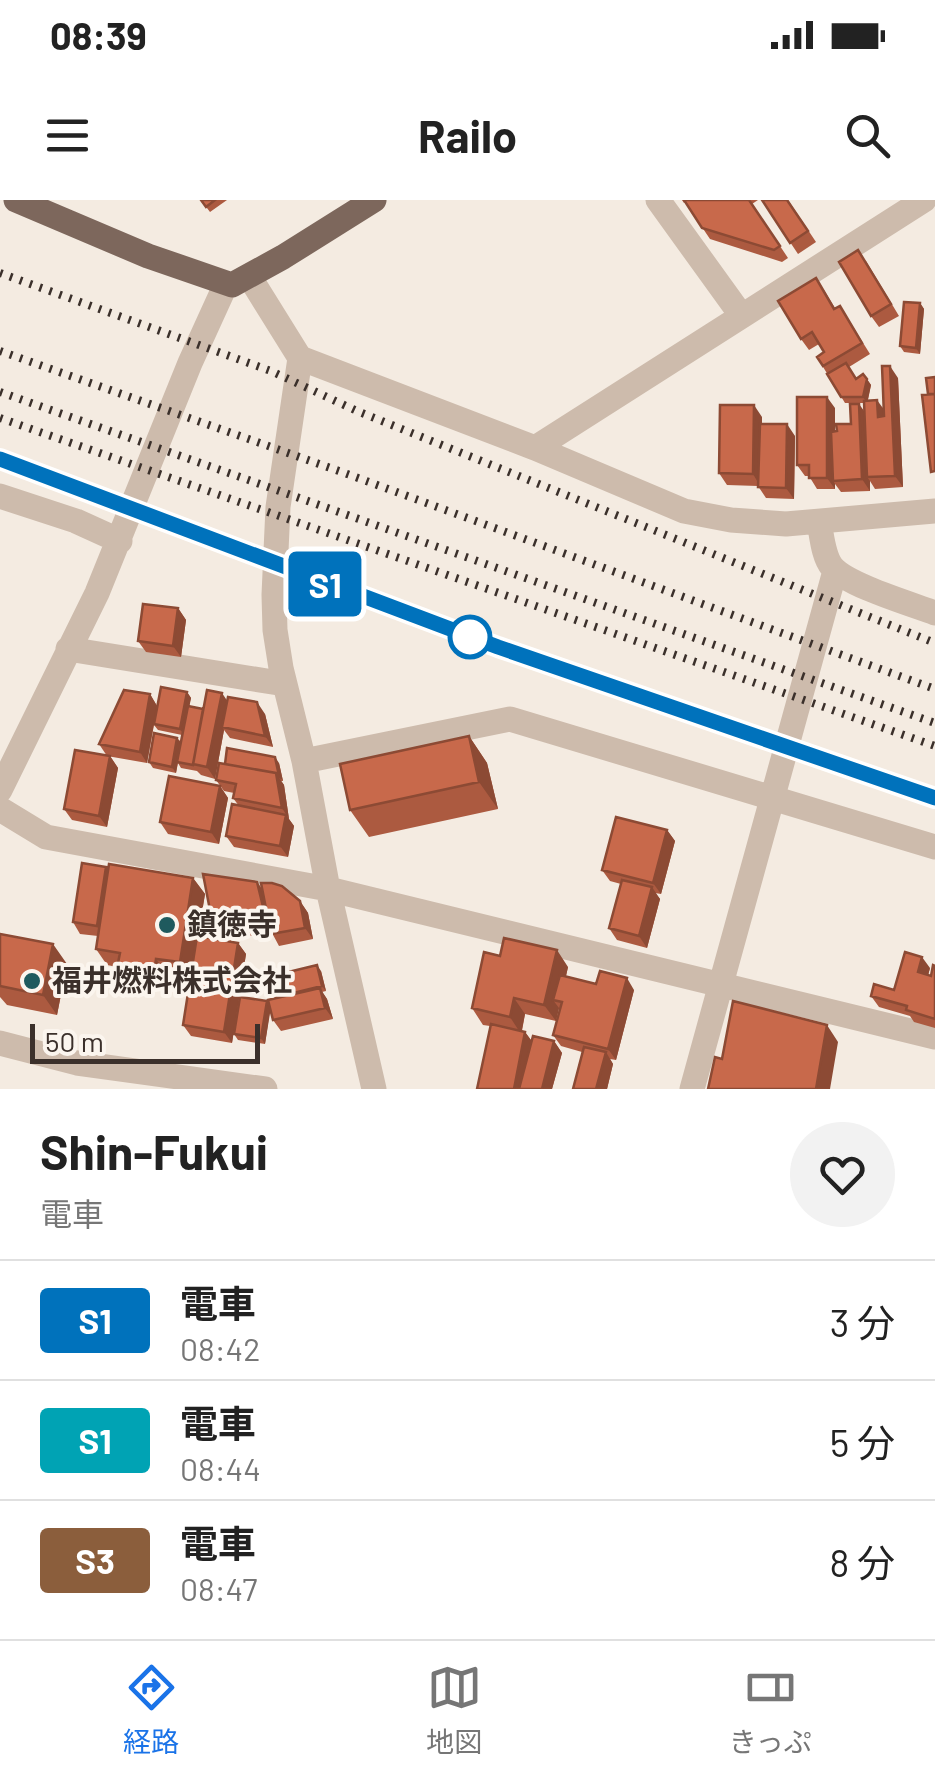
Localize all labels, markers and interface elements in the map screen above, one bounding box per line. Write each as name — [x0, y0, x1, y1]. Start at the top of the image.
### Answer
text: 08:39 — [50, 12, 147, 58]
icon: menu — [40, 108, 95, 163]
text: Railo — [418, 108, 517, 162]
icon: search — [840, 108, 895, 163]
line badge: S1 — [280, 552, 370, 616]
text: S1 — [308, 563, 342, 605]
unlabelled marker — [449, 616, 491, 658]
place label: 鎮徳寺 — [187, 905, 277, 941]
marker: 鎮徳寺 — [156, 914, 178, 936]
place label: 福井燃料株式会社 — [52, 961, 292, 997]
marker: 福井燃料株式会社 — [21, 970, 43, 992]
scale bar — [30, 1019, 260, 1064]
text: 50 m — [45, 1024, 104, 1058]
text: Shin-Fukui — [40, 1122, 268, 1180]
button: heart — [790, 1122, 895, 1227]
text: 電車 — [40, 1194, 104, 1232]
text: 電車 — [180, 1280, 256, 1326]
text: S1 — [78, 1299, 112, 1341]
text: 3 分 — [830, 1299, 895, 1345]
text: 08:42 — [180, 1329, 260, 1367]
text: 電車 — [180, 1400, 256, 1446]
text: S1 — [78, 1419, 112, 1461]
text: 5 分 — [830, 1419, 895, 1465]
text: 08:44 — [180, 1449, 261, 1487]
text: 電車 — [180, 1520, 256, 1566]
text: S3 — [75, 1539, 115, 1581]
text: 8 分 — [830, 1539, 895, 1585]
text: 08:47 — [180, 1569, 257, 1607]
tab: 経路 — [123, 1660, 179, 1760]
tab: 地図 — [426, 1660, 482, 1760]
tab: きっぷ — [729, 1660, 812, 1760]

